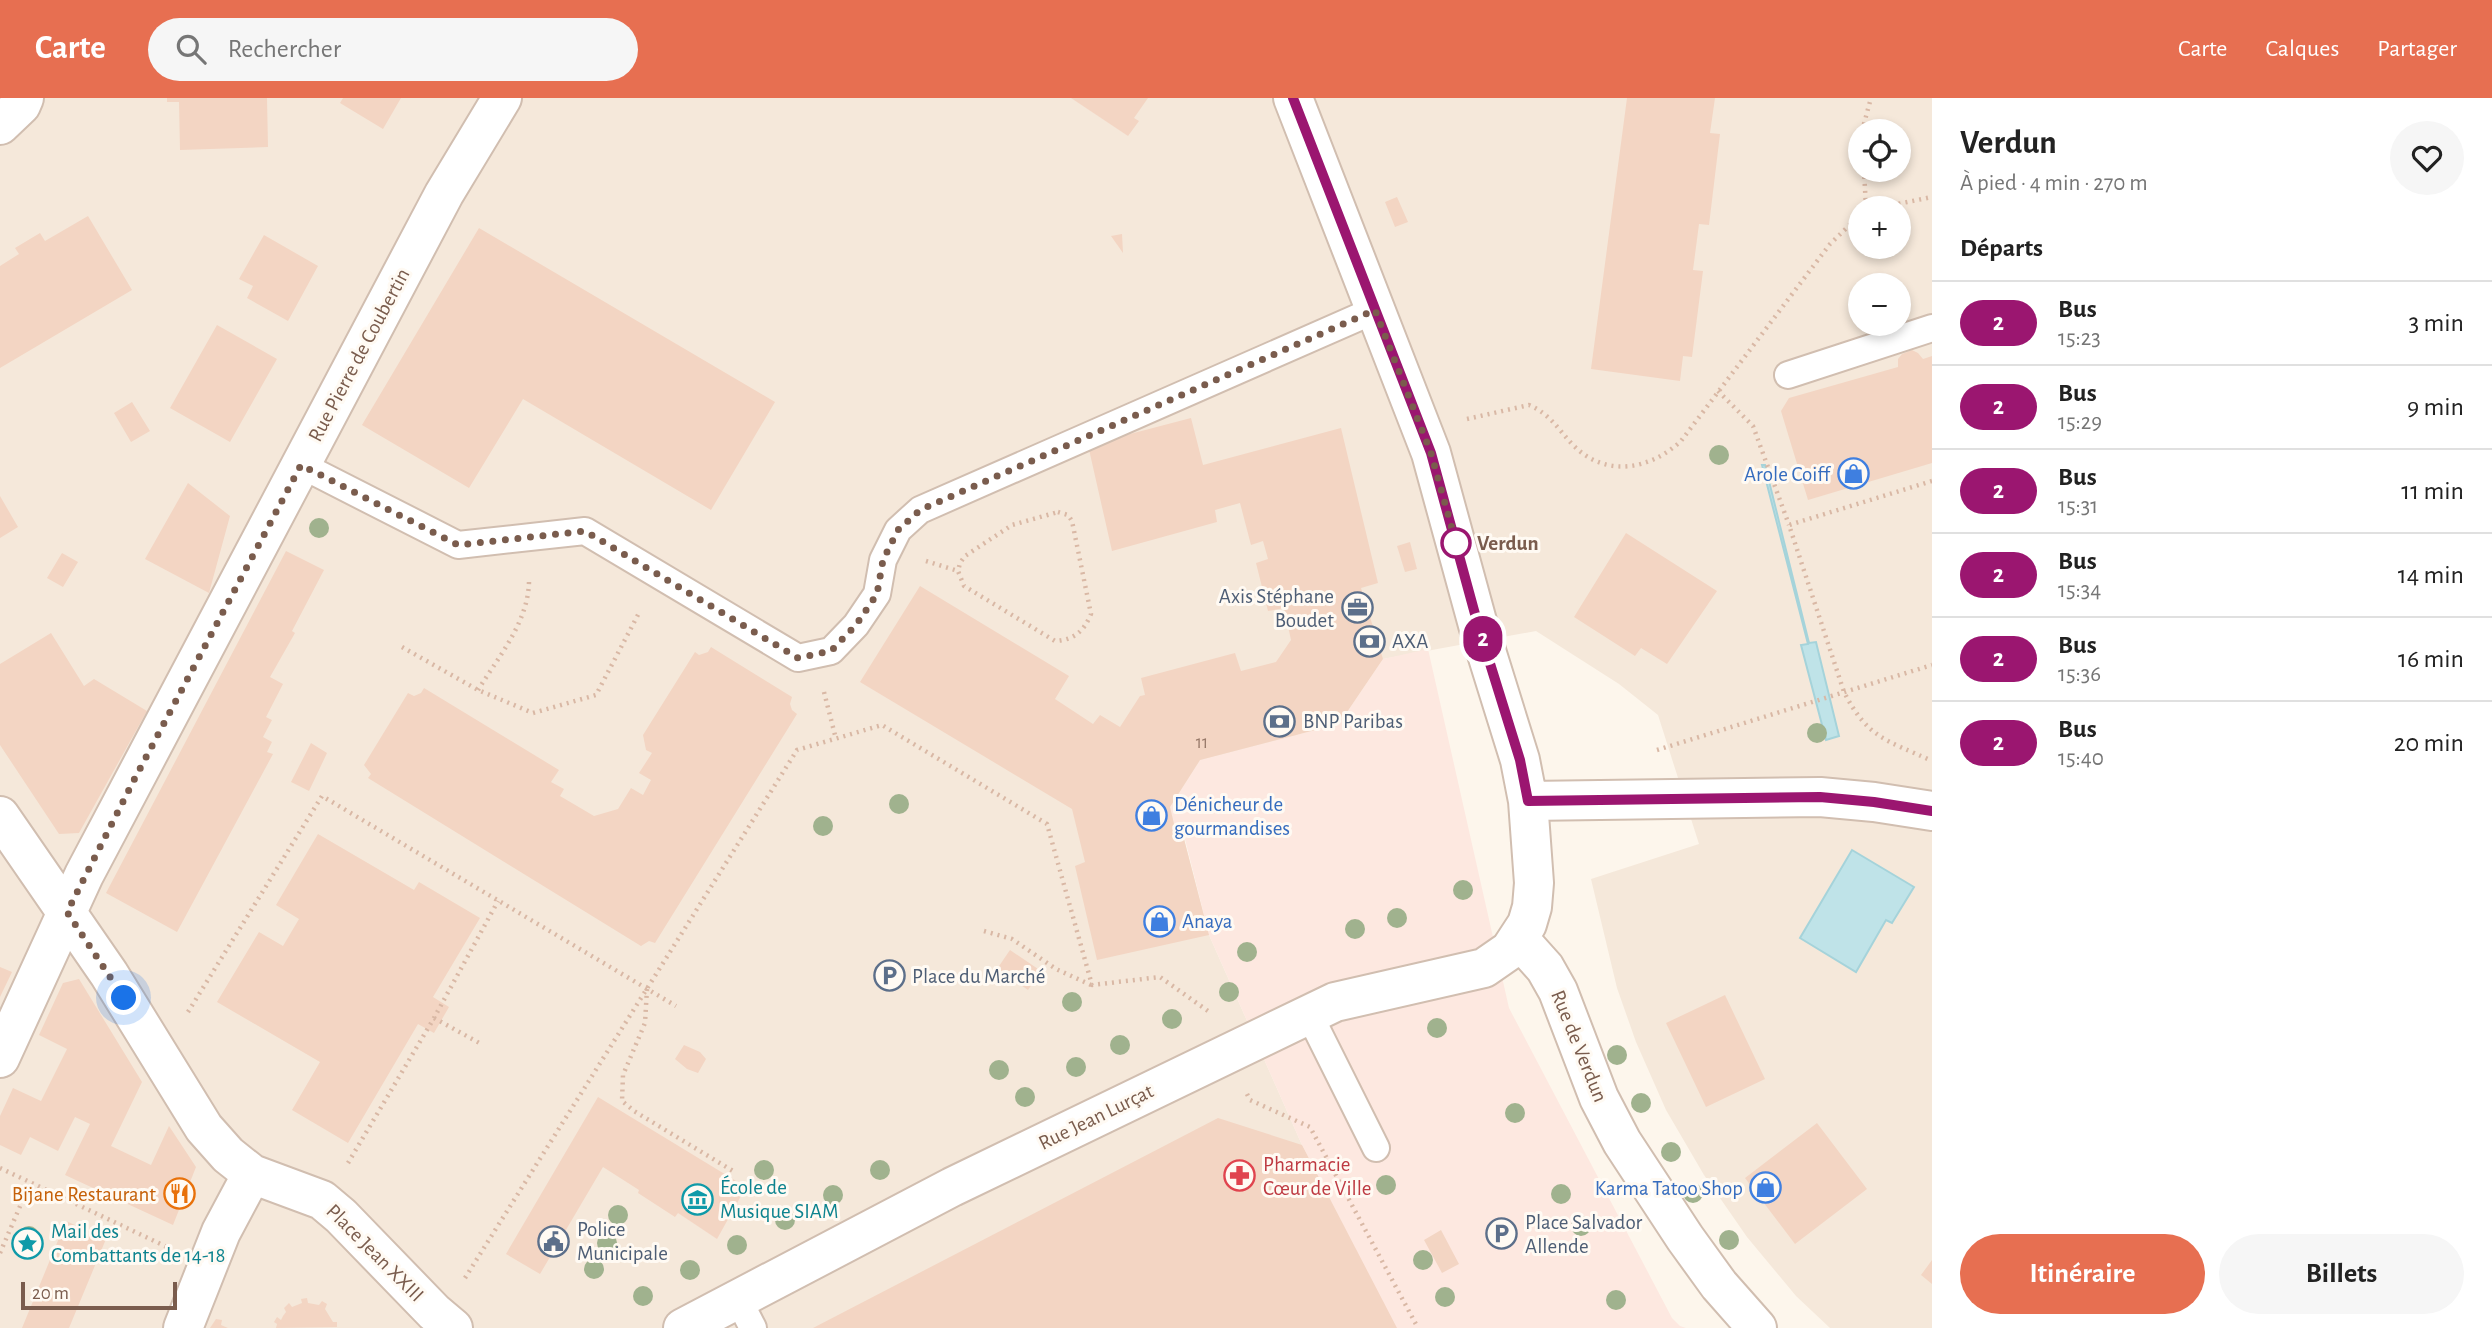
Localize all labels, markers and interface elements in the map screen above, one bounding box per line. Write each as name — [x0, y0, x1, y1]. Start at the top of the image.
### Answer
search box — [148, 18, 638, 81]
icon: search — [172, 30, 210, 68]
text: Carte — [35, 32, 106, 65]
text: Rechercher — [228, 36, 341, 62]
text: Carte — [2178, 37, 2227, 61]
text: Calques — [2265, 37, 2339, 61]
text: Partager — [2377, 37, 2457, 61]
map controls — [1848, 119, 1911, 336]
button: locate — [1848, 119, 1911, 182]
button: heart — [2390, 121, 2464, 195]
text: Verdun — [1960, 127, 2057, 160]
text: À pied · 4 min · 270 m — [1960, 172, 2148, 195]
button: + — [1848, 196, 1911, 259]
text: Départs — [1960, 235, 2043, 261]
street label: Rue Pierre de Coubertin — [304, 265, 414, 445]
button: − — [1848, 273, 1911, 336]
text: Bus — [2058, 296, 2097, 322]
text: 3 min — [2408, 310, 2464, 336]
text: 2 — [1993, 311, 2004, 335]
text: 15:23 — [2058, 327, 2101, 350]
text: Bus — [2058, 380, 2097, 406]
text: 9 min — [2407, 394, 2464, 420]
text: 2 — [1993, 395, 2004, 419]
text: 15:29 — [2058, 411, 2102, 434]
shop icon: Arole Coiff — [1836, 457, 1870, 491]
place label: Arole Coiff — [1744, 464, 1832, 485]
text: Bus — [2058, 464, 2097, 490]
text: 11 min — [2401, 478, 2464, 504]
text: 2 — [1993, 479, 2004, 503]
text: 15:31 — [2058, 495, 2098, 518]
marker: Verdun — [1441, 528, 1471, 558]
place label: Verdun — [1477, 533, 1539, 554]
text: Bus — [2058, 548, 2097, 574]
text: 14 min — [2398, 562, 2464, 588]
text: 2 — [1993, 563, 2004, 587]
text: 15:34 — [2058, 579, 2101, 602]
place label: Axis Stéphane Boudet — [1219, 586, 1334, 631]
office icon: Axis Stéphane Boudet — [1340, 591, 1374, 625]
line badge: 2 — [1460, 616, 1506, 662]
bank icon: AXA — [1352, 624, 1386, 658]
text: 2 — [1477, 627, 1489, 651]
place label: AXA — [1392, 631, 1428, 652]
text: Bus — [2058, 632, 2097, 658]
text: 16 min — [2398, 646, 2464, 672]
text: 2 — [1993, 647, 2004, 671]
text: 15:36 — [2058, 663, 2101, 686]
bank icon: BNP Paribas — [1263, 704, 1297, 738]
place label: BNP Paribas — [1303, 711, 1403, 732]
text: Bus — [2058, 716, 2097, 742]
text: 20 min — [2394, 730, 2464, 756]
text: 2 — [1993, 731, 2004, 755]
house number: 11 — [1196, 734, 1208, 752]
text: 15:40 — [2058, 747, 2104, 770]
place label: Dénicheur de gourmandises — [1174, 794, 1290, 839]
shop icon: Dénicheur de gourmandises — [1134, 799, 1168, 833]
shop icon: Anaya — [1142, 904, 1176, 938]
place label: Anaya — [1182, 911, 1233, 932]
parking icon: Place du Marché — [872, 959, 906, 993]
place label: Place du Marché — [912, 966, 1045, 987]
your location — [106, 980, 141, 1015]
street label: Rue de Verdun — [1547, 987, 1611, 1105]
street label: Rue Jean Lurçat — [1035, 1080, 1157, 1154]
place label: Pharmacie Cœur de Ville — [1263, 1154, 1372, 1199]
pharmacy icon: Pharmacie Cœur de Ville — [1223, 1159, 1257, 1193]
shop icon: Karma Tatoo Shop — [1749, 1171, 1783, 1205]
place label: École de Musique SIAM — [720, 1175, 839, 1222]
restaurant icon: Bijane Restaurant — [162, 1177, 196, 1211]
place label: Karma Tatoo Shop — [1595, 1178, 1743, 1199]
museum icon: École de Musique SIAM — [680, 1182, 714, 1216]
place label: Bijane Restaurant — [12, 1184, 156, 1205]
street label: Place Jean XXIII — [322, 1200, 428, 1306]
place label: Place Salvador Allende — [1525, 1212, 1643, 1257]
parking icon: Place Salvador Allende — [1485, 1217, 1519, 1251]
place label: Police Municipale — [577, 1219, 668, 1264]
place label: Mail des Combattants de 14-18 — [51, 1221, 226, 1266]
public building icon: Police Municipale — [537, 1224, 571, 1258]
place icon: Mail des Combattants de 14-18 — [11, 1226, 45, 1260]
button: Itinéraire — [1960, 1234, 2205, 1314]
button: Billets — [2219, 1234, 2464, 1314]
scale bar — [21, 1279, 177, 1311]
text: 20 m — [32, 1284, 69, 1303]

